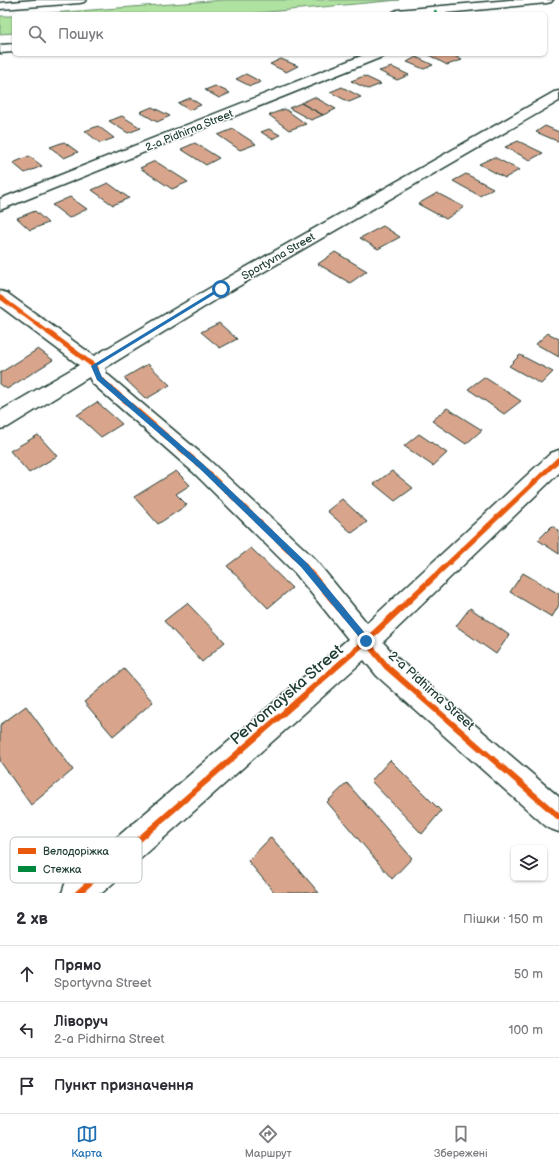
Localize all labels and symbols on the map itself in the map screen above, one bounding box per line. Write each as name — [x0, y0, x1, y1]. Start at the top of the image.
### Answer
street label: 2-a Pidhirna Street — [143, 107, 236, 154]
street label: Sportyvna Street — [239, 230, 318, 283]
route start — [212, 280, 230, 298]
route end — [357, 632, 375, 650]
street label: Pervomayska Street — [227, 641, 347, 749]
street label: 2-a Pidhirna Street — [385, 648, 478, 734]
legend — [10, 837, 142, 883]
text: Велодоріжка — [43, 845, 109, 858]
text: Стежка — [43, 863, 82, 876]

